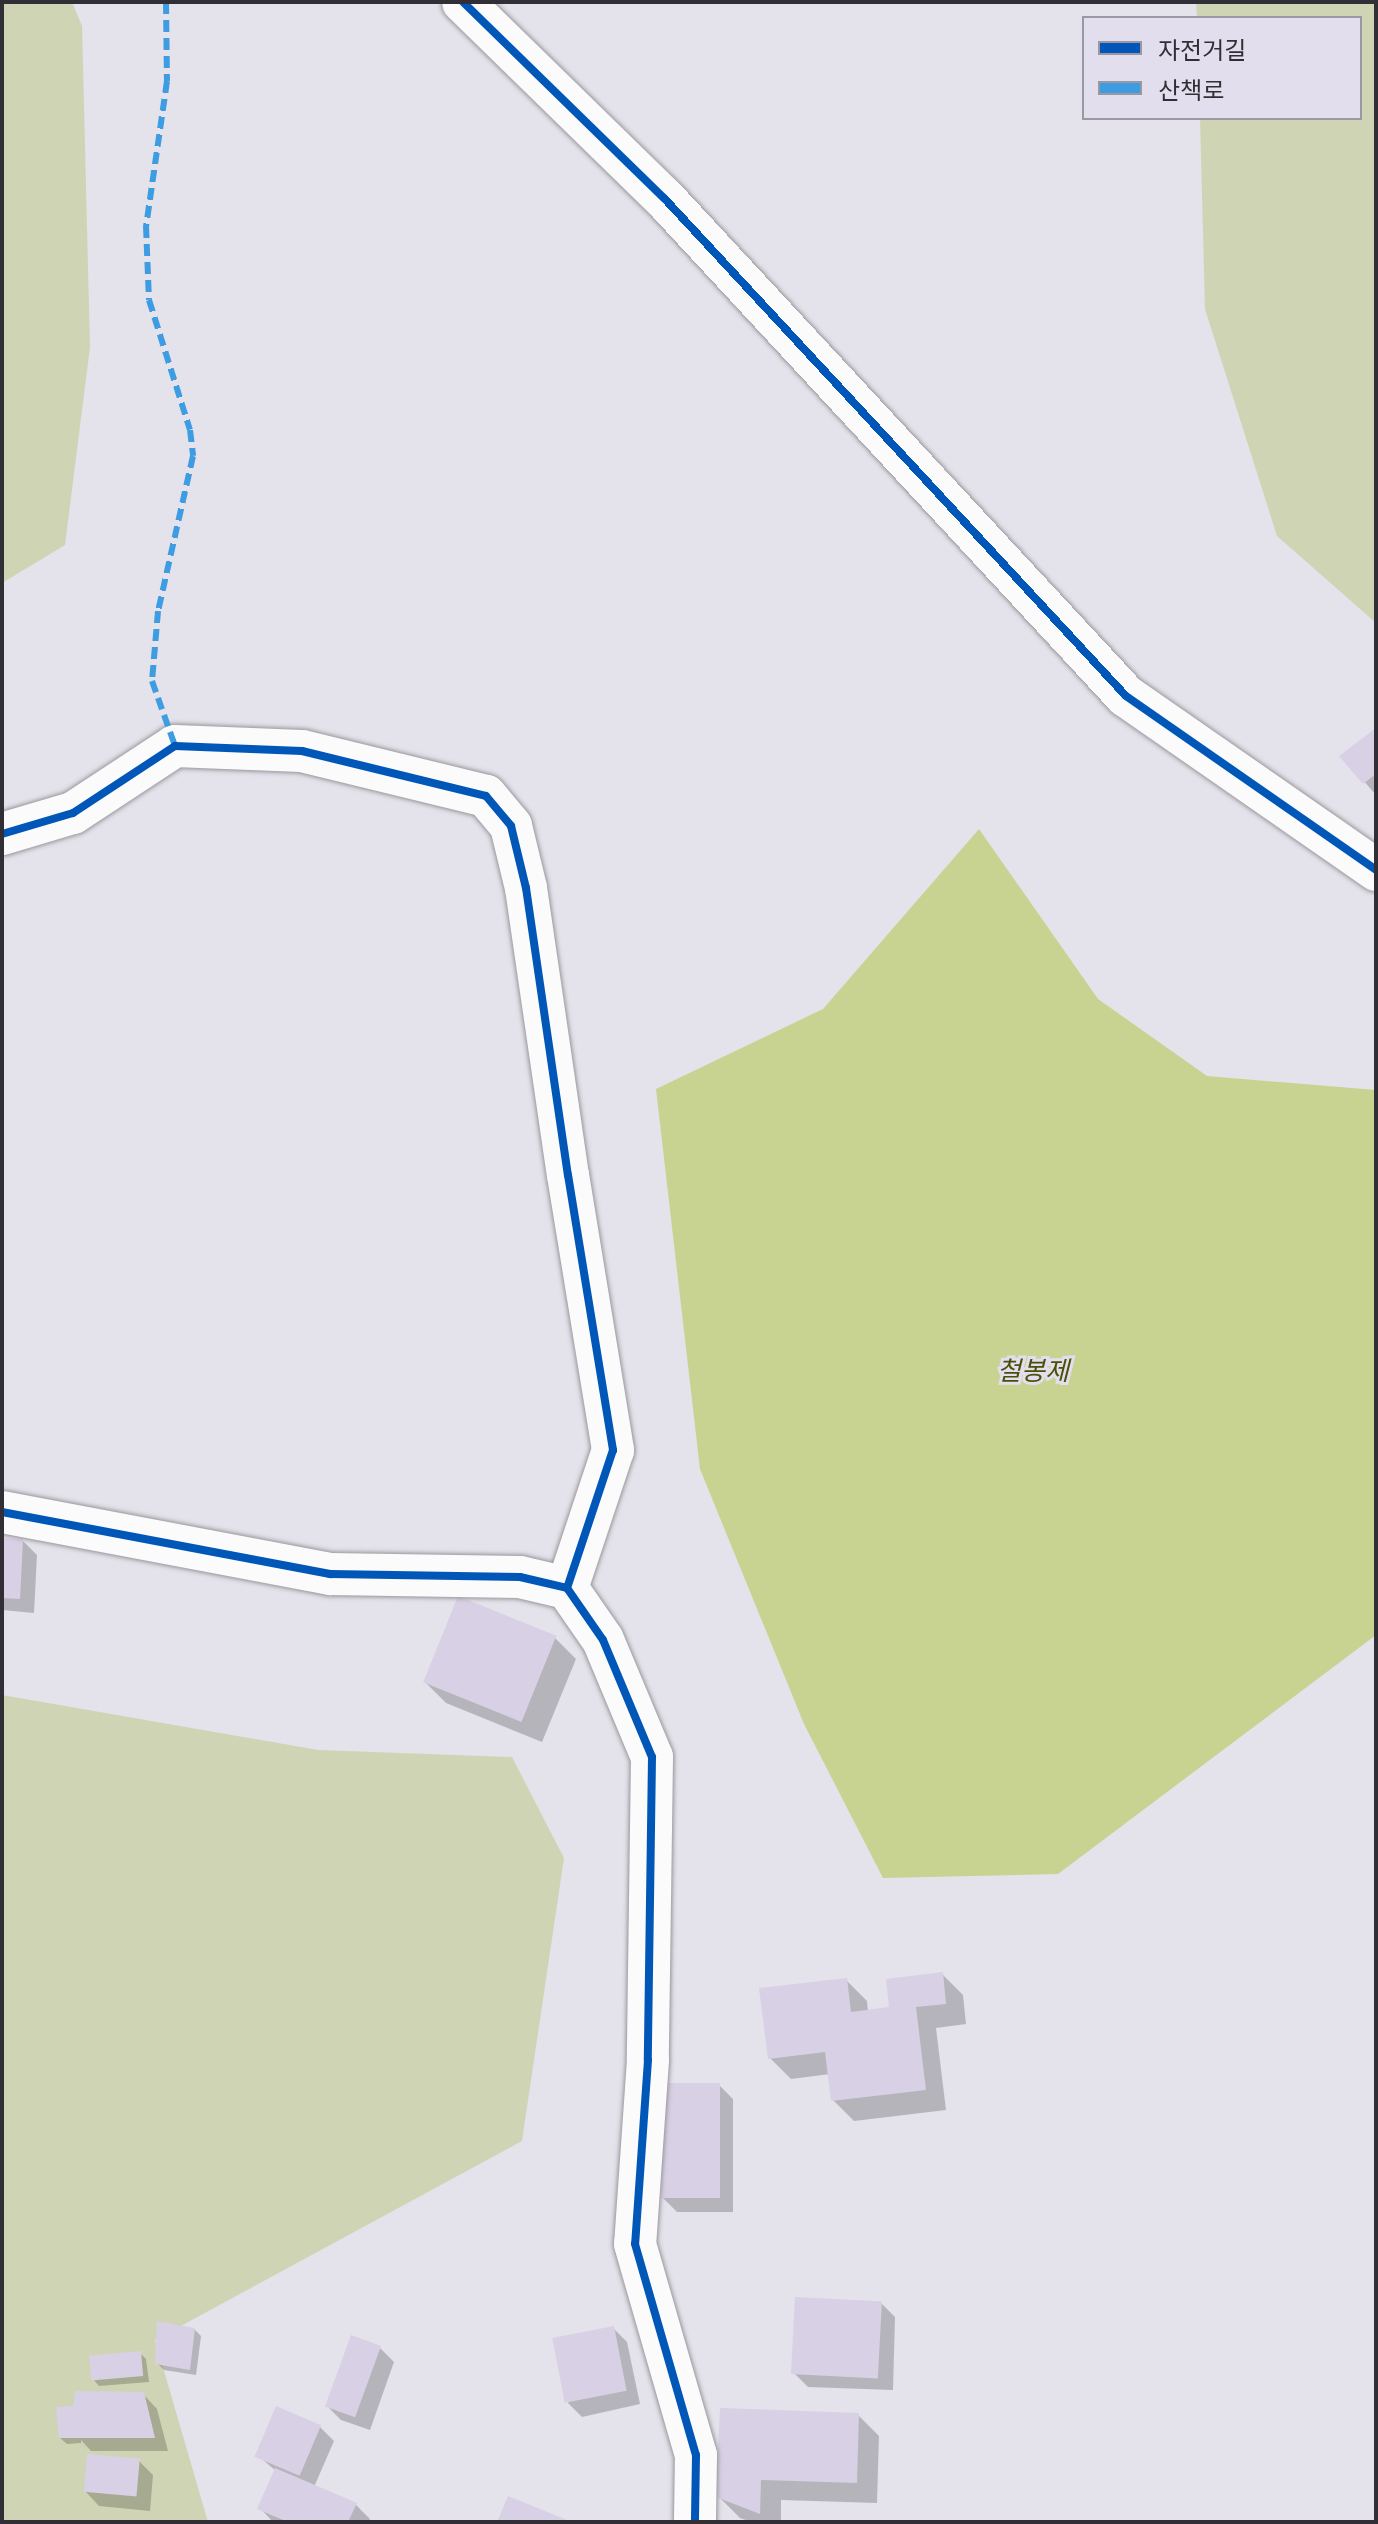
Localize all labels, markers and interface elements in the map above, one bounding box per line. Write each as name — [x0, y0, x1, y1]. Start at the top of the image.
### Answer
legend — [1082, 16, 1362, 120]
text: 자전거길 — [1158, 33, 1246, 66]
text: 산책로 — [1158, 73, 1224, 106]
water label: 철봉제 — [997, 1355, 1069, 1387]

